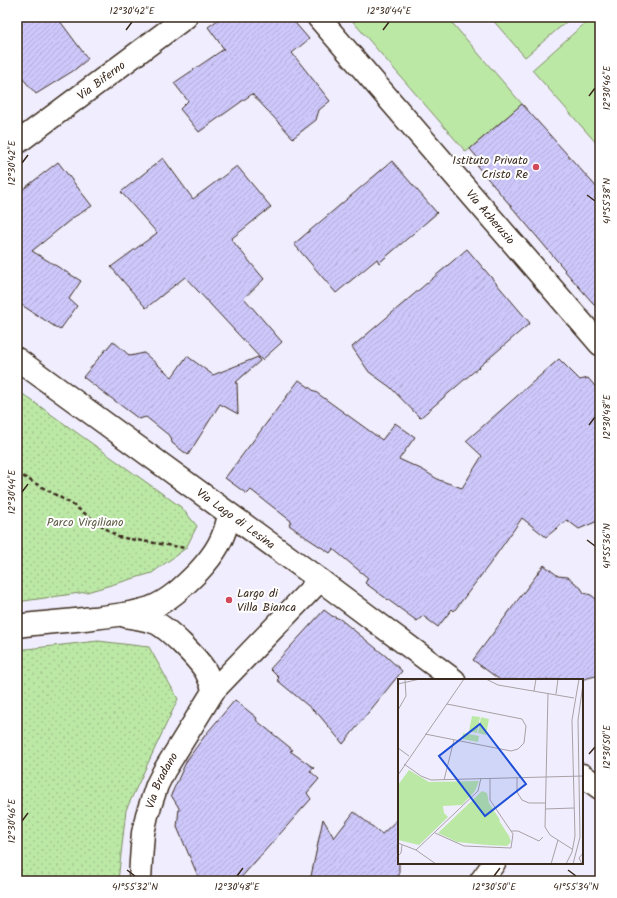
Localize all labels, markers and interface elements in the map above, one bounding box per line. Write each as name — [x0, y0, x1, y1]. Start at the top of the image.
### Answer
text: 12°30'42"E — [110, 3, 156, 19]
text: 12°30'44"E — [367, 3, 412, 19]
street label: Via Biferno — [73, 56, 129, 105]
text: 12°30'46"E — [599, 64, 615, 110]
text: 12°30'42"E — [4, 139, 20, 185]
place label: Istituto Privato Cristo Re — [452, 151, 529, 184]
marker: Istituto Privato Cristo Re — [531, 162, 541, 172]
text: 41°55'38"N — [599, 178, 615, 224]
street label: Via Acherusio — [461, 185, 520, 249]
text: 12°30'48"E — [599, 393, 615, 440]
text: 12°30'44"E — [4, 469, 20, 514]
street label: Via Lago di Lesina — [193, 483, 280, 554]
park label: Parco Virgiliano — [47, 513, 123, 532]
text: 41°55'36"N — [599, 523, 615, 569]
place label: Largo di Villa Bianca — [237, 584, 296, 617]
marker: Largo di Villa Bianca — [224, 595, 234, 605]
inset map — [398, 679, 583, 864]
text: 12°30'50"E — [599, 724, 615, 769]
street label: Via Bradano — [140, 749, 183, 811]
text: 12°30'46"E — [4, 797, 20, 843]
text: 41°55'32"N — [112, 879, 158, 895]
text: 12°30'48"E — [214, 879, 261, 895]
text: 12°30'50"E — [472, 879, 517, 895]
text: 41°55'34"N — [553, 879, 599, 895]

